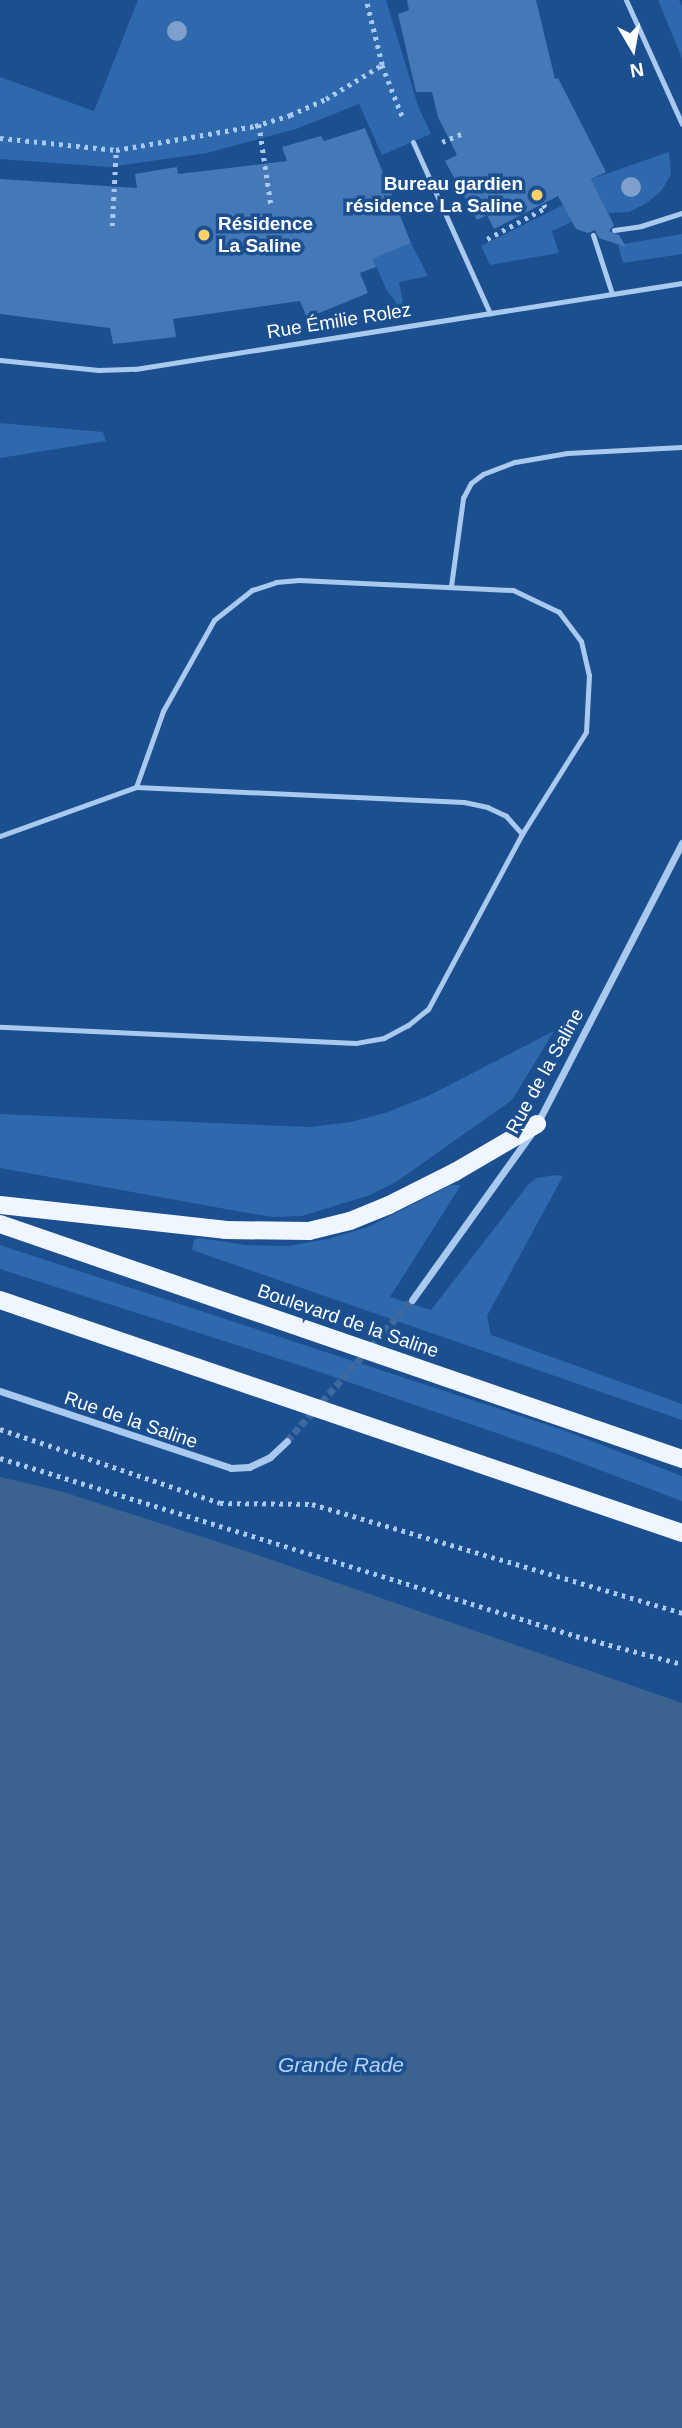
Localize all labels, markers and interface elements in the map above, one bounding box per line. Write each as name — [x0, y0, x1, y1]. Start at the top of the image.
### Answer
north arrow — [598, 14, 668, 84]
text: N — [628, 59, 645, 82]
place label: Bureau gardien résidence La Saline — [346, 173, 523, 217]
marker: Bureau gardien résidence La Saline — [529, 187, 545, 203]
place label: Résidence La Saline — [218, 213, 313, 257]
marker: Résidence La Saline — [196, 227, 212, 243]
street label: Rue Émilie Rolez — [265, 298, 413, 344]
street label: Rue de la Saline — [501, 1004, 589, 1138]
street label: Boulevard de la Saline — [254, 1279, 442, 1363]
street label: Rue de la Saline — [61, 1387, 201, 1453]
water label: Grande Rade — [278, 2052, 404, 2078]

